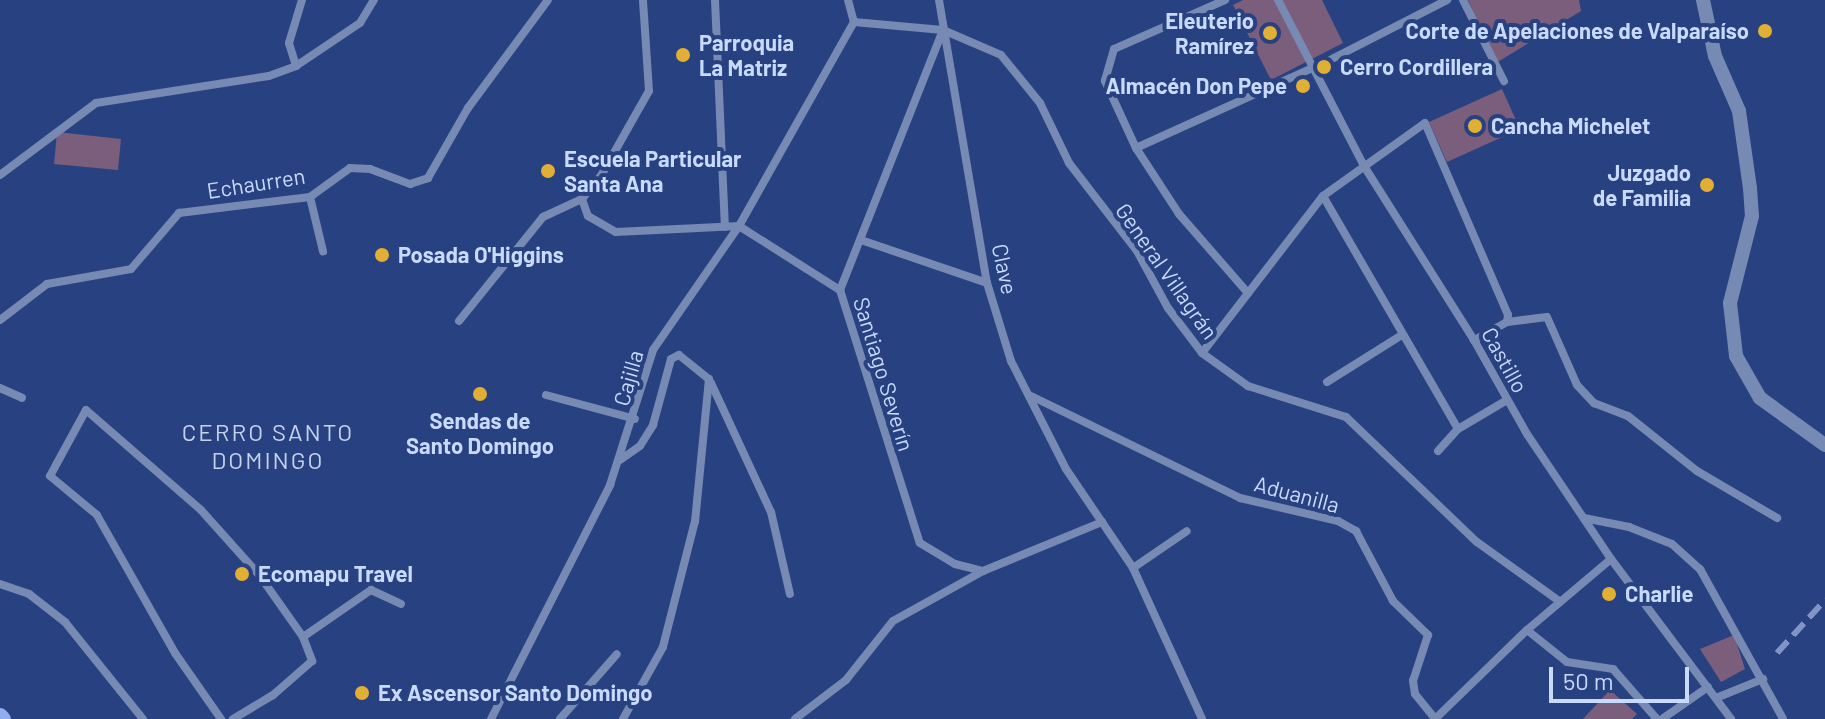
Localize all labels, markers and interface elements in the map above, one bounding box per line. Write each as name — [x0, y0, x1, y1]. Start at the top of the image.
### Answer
place label: Eleuterio Ramírez — [1165, 7, 1254, 58]
place label: Corte de Apelaciones de Valparaíso — [1405, 18, 1749, 44]
marker: Corte de Apelaciones de Valparaíso — [1756, 22, 1774, 40]
marker: Eleuterio Ramírez — [1261, 24, 1279, 42]
place label: Parroquia La Matriz — [699, 29, 794, 80]
marker: Parroquia La Matriz — [674, 46, 692, 64]
place label: Cerro Cordillera — [1340, 54, 1493, 80]
marker: Cerro Cordillera — [1315, 58, 1333, 76]
place label: Almacén Don Pepe — [1106, 73, 1287, 99]
marker: Almacén Don Pepe — [1294, 77, 1312, 95]
place label: Cancha Michelet — [1491, 113, 1650, 139]
marker: Cancha Michelet — [1466, 117, 1484, 135]
place label: Escuela Particular Santa Ana — [564, 145, 741, 196]
place label: Juzgado de Familia — [1593, 159, 1691, 210]
street label: Echaurren — [205, 162, 307, 204]
marker: Escuela Particular Santa Ana — [539, 162, 557, 180]
marker: Juzgado de Familia — [1698, 176, 1716, 194]
street label: General Villagrán — [1110, 198, 1224, 344]
street label: Clave — [987, 241, 1023, 297]
place label: Posada O'Higgins — [398, 242, 564, 268]
marker: Posada O'Higgins — [373, 246, 391, 264]
street label: Santiago Severín — [848, 294, 920, 454]
street label: Castillo — [1476, 323, 1534, 397]
street label: Cajilla — [607, 347, 649, 409]
marker: Sendas de Santo Domingo — [471, 385, 489, 403]
place label: Sendas de Santo Domingo — [406, 407, 554, 458]
district label: CERRO SANTO DOMINGO — [182, 418, 354, 474]
street label: Aduanilla — [1252, 470, 1342, 518]
place label: Ecomapu Travel — [258, 561, 413, 587]
marker: Ecomapu Travel — [233, 565, 251, 583]
place label: Charlie — [1625, 581, 1693, 607]
marker: Charlie — [1600, 585, 1618, 603]
scale bar — [1553, 651, 1693, 701]
text: 50 m — [1563, 666, 1614, 695]
place label: Ex Ascensor Santo Domingo — [378, 680, 653, 706]
marker: Ex Ascensor Santo Domingo — [353, 684, 371, 702]

